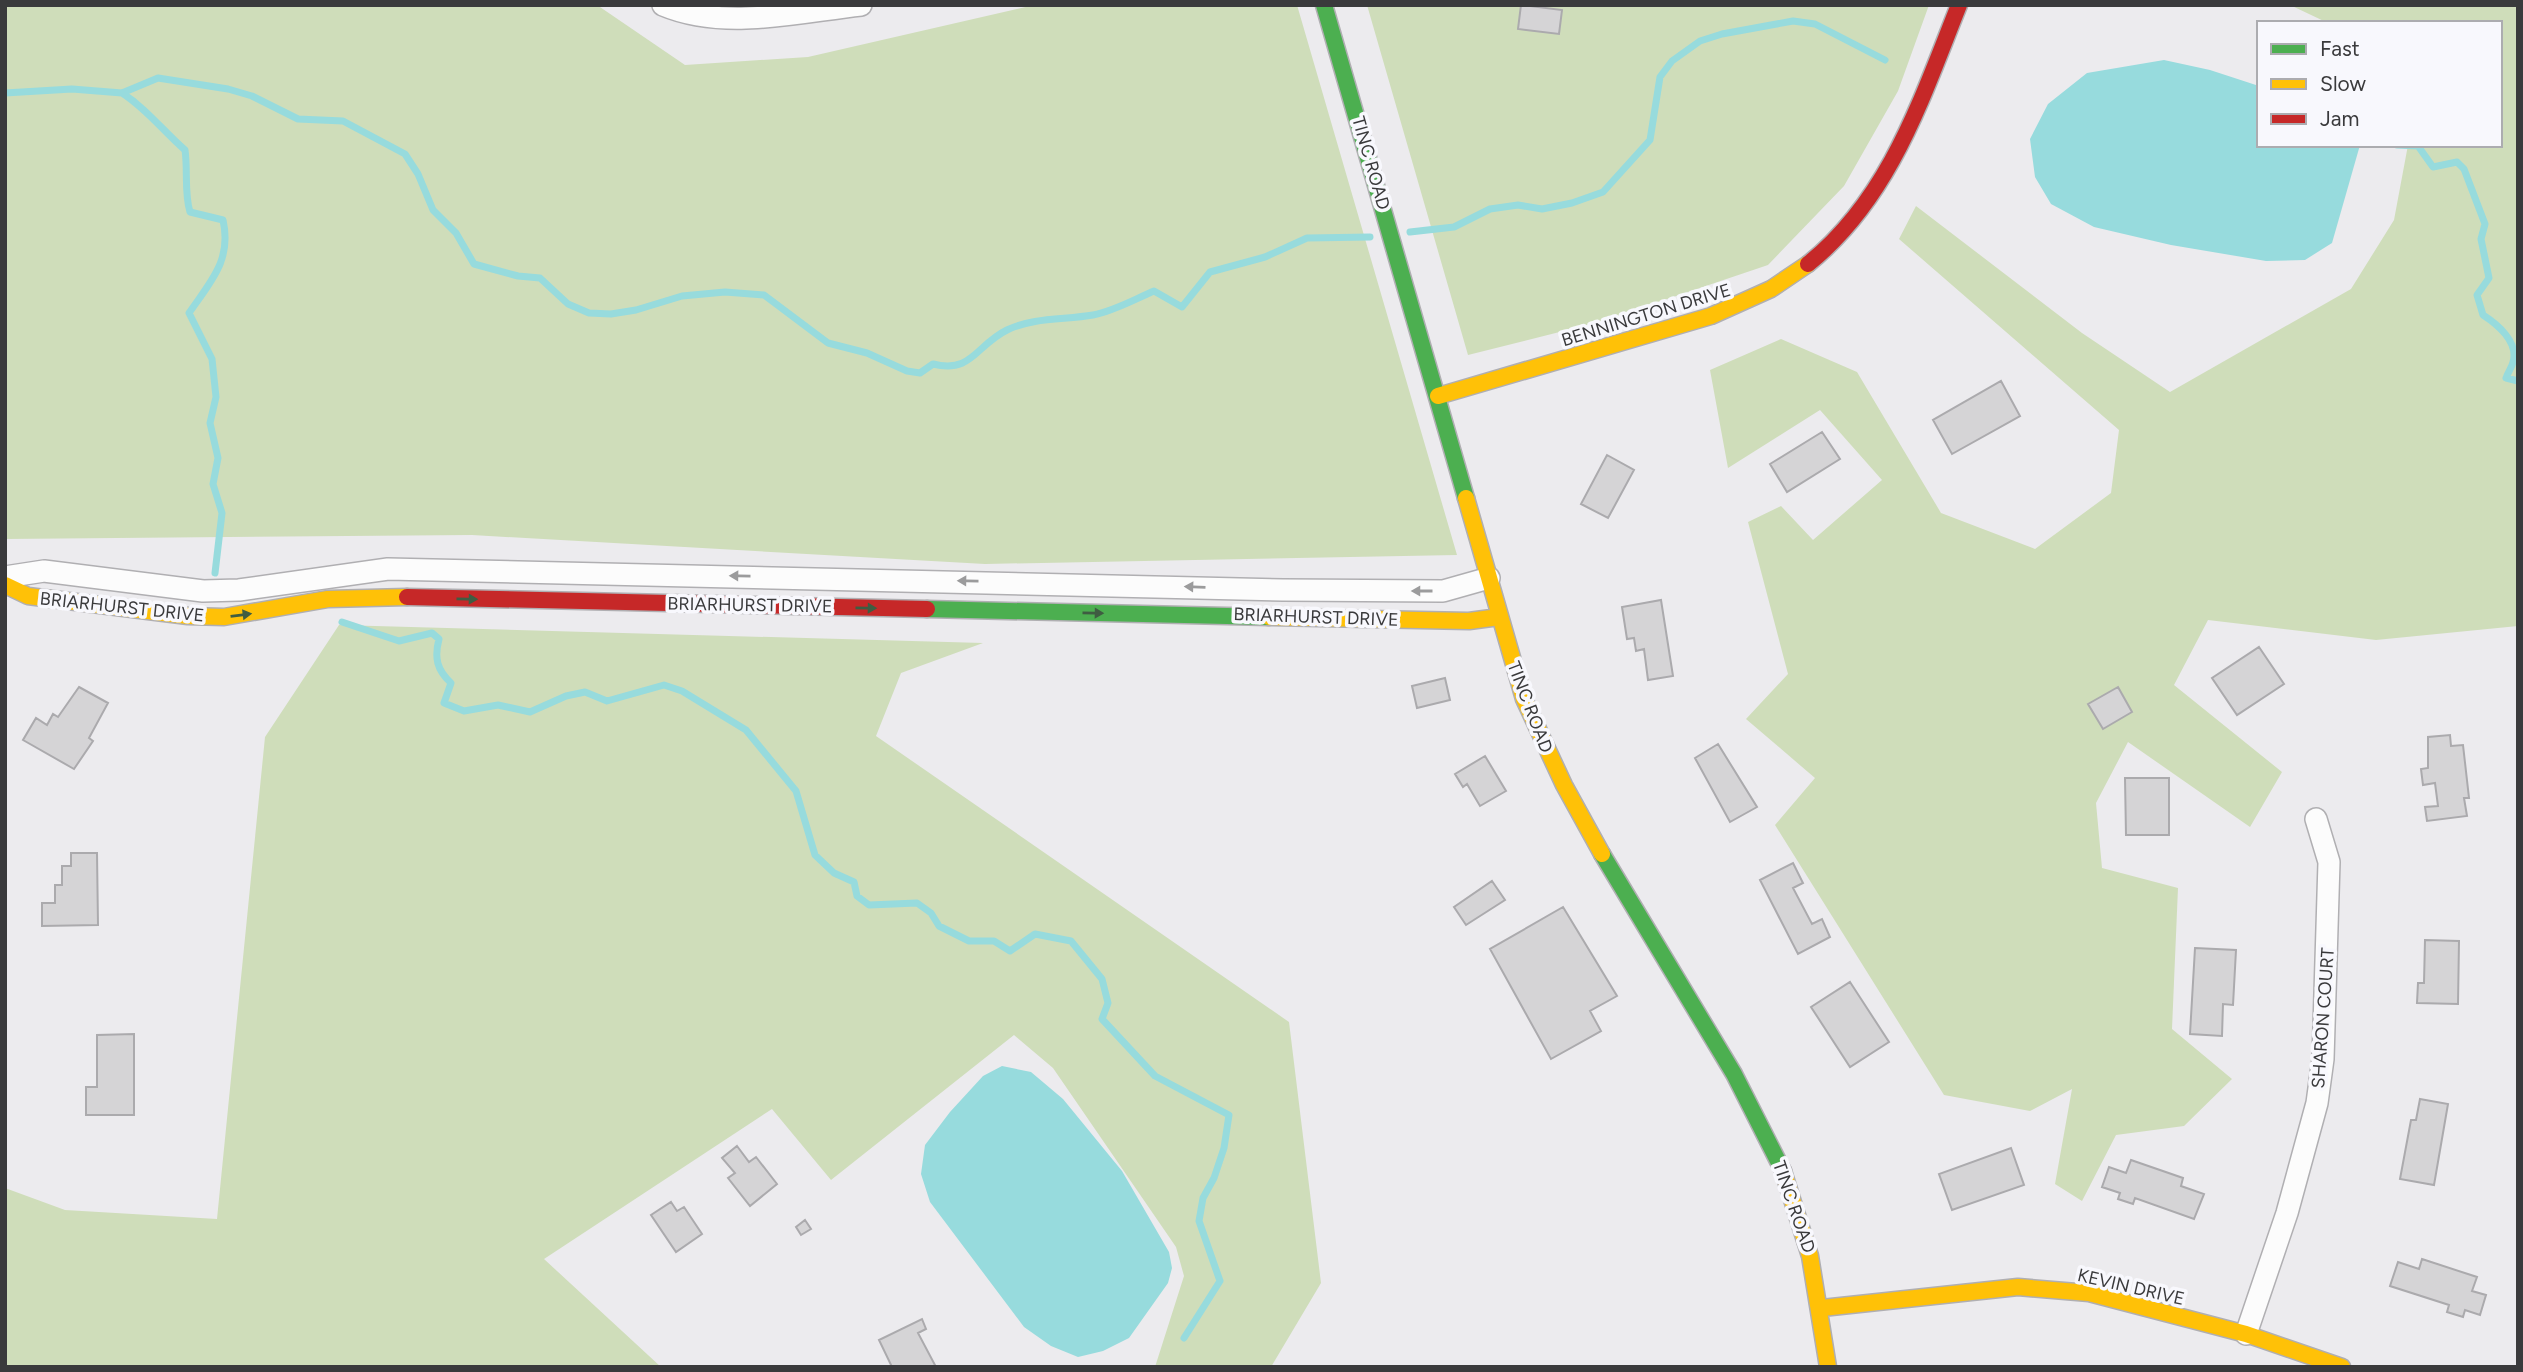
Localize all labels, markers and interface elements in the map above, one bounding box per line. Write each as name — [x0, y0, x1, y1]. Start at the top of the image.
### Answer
legend — [2257, 21, 2502, 147]
text: Fast — [2320, 36, 2360, 61]
text: Slow — [2320, 71, 2366, 96]
text: Jam — [2320, 106, 2359, 131]
street label: TINC ROAD — [1347, 114, 1395, 212]
street label: BENNINGTON DRIVE — [1559, 279, 1733, 351]
one-way arrow — [729, 571, 751, 582]
one-way arrow — [956, 576, 978, 587]
one-way arrow — [1184, 581, 1206, 593]
one-way arrow — [1411, 585, 1433, 597]
street label: BRIARHURST DRIVE — [39, 587, 205, 627]
one-way arrow — [456, 593, 478, 605]
street label: BRIARHURST DRIVE — [667, 593, 833, 617]
one-way arrow — [855, 602, 877, 613]
street label: BRIARHURST DRIVE — [1233, 603, 1399, 631]
one-way arrow — [1082, 607, 1104, 618]
one-way arrow — [230, 609, 252, 620]
street label: TINC ROAD — [1503, 658, 1557, 756]
street label: SHARON COURT — [2307, 947, 2339, 1089]
street label: TINC ROAD — [1768, 1158, 1820, 1256]
street label: KEVIN DRIVE — [2075, 1264, 2187, 1310]

